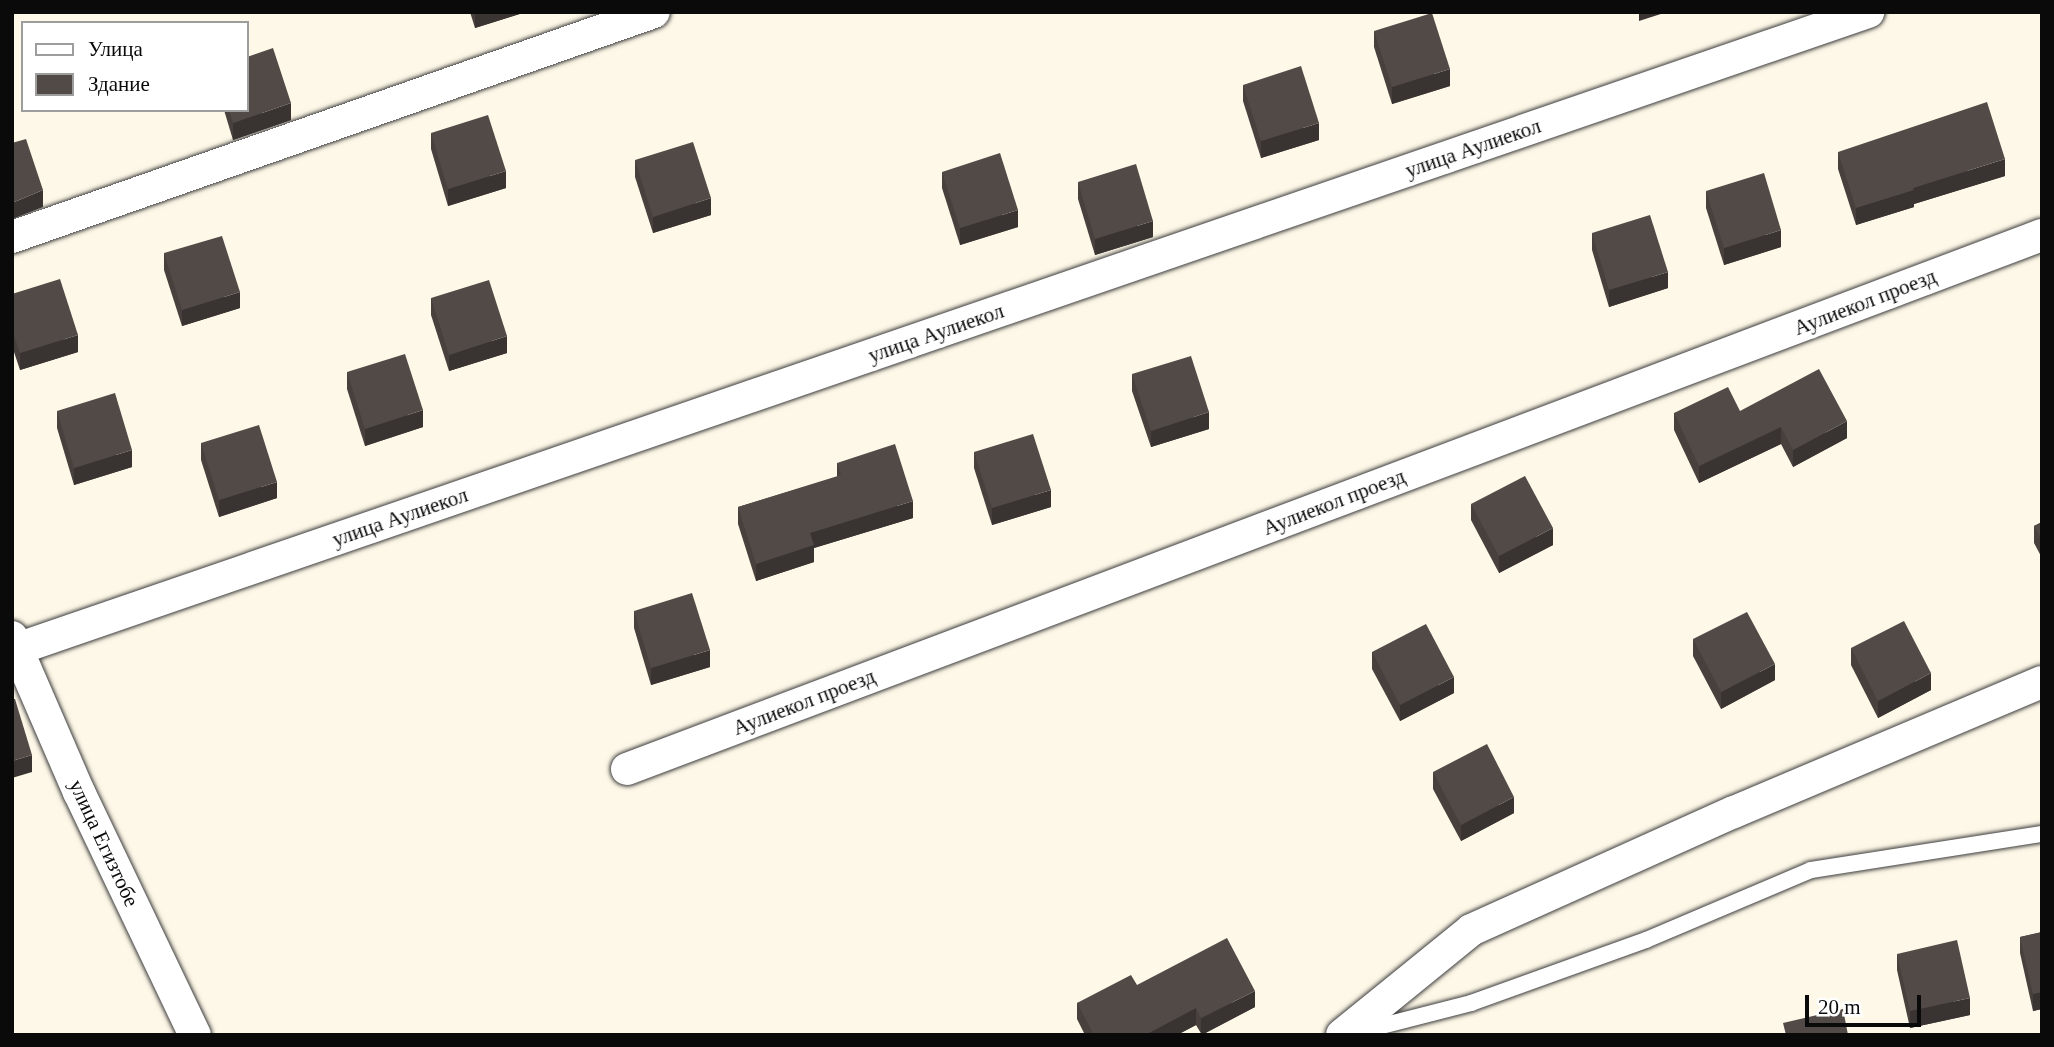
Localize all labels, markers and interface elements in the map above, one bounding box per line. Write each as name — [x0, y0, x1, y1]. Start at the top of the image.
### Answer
legend — [21, 21, 248, 112]
text: Улица — [88, 37, 143, 61]
text: Здание — [88, 72, 150, 96]
street label: улица Аулиекол — [1402, 113, 1544, 183]
street label: Аулиекол проезд — [1790, 263, 1940, 341]
street label: улица Аулиекол — [865, 298, 1007, 368]
street label: Аулиекол проезд — [1259, 463, 1409, 541]
street label: улица Аулиекол — [329, 482, 471, 552]
street label: Аулиекол проезд — [729, 663, 879, 741]
street label: улица Егизтобе — [64, 775, 144, 911]
scale bar — [1809, 981, 1924, 1025]
text: 20 m — [1818, 995, 1861, 1019]

